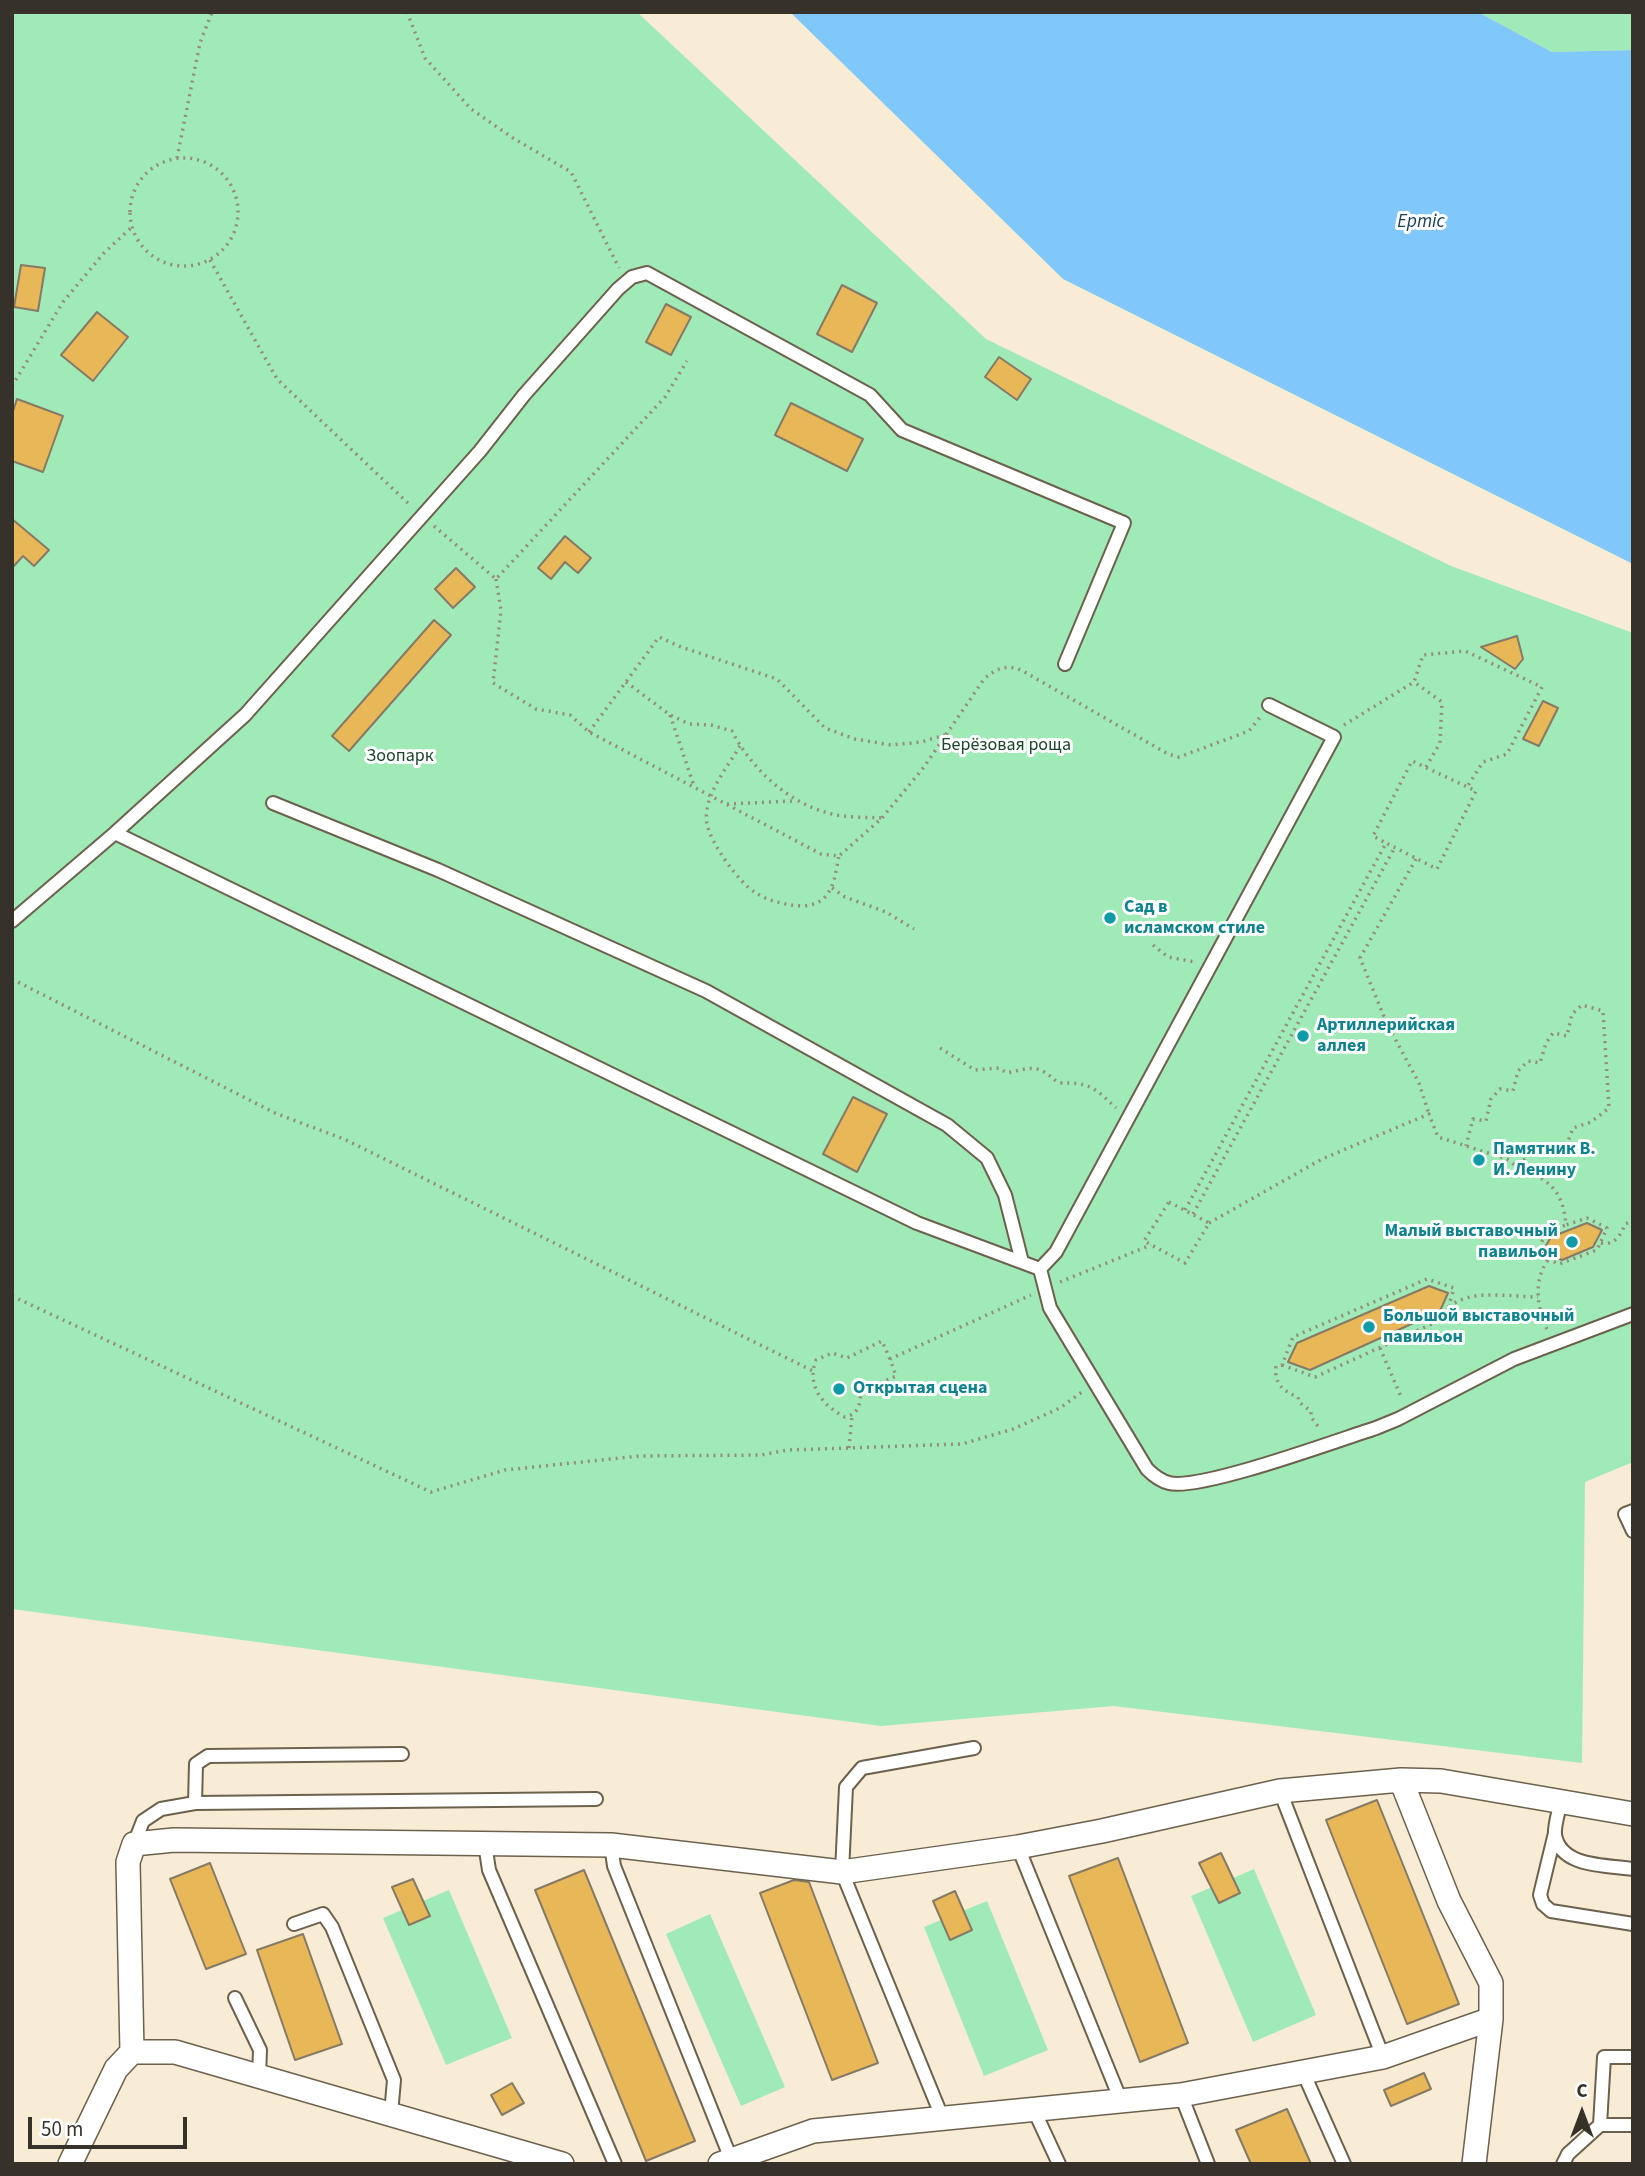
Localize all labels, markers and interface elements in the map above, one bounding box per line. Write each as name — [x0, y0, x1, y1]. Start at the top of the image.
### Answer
water label: Ертіс — [1397, 212, 1445, 234]
park label: Берёзовая роща — [941, 735, 1071, 757]
park label: Зоопарк — [366, 746, 434, 768]
place label: Сад в исламском стиле — [1124, 897, 1265, 940]
marker: Сад в исламском стиле — [1102, 910, 1118, 926]
place label: Артиллерийская аллея — [1317, 1015, 1455, 1058]
marker: Артиллерийская аллея — [1295, 1028, 1311, 1044]
place label: Памятник В. И. Ленину — [1493, 1139, 1596, 1182]
marker: Памятник В. И. Ленину — [1471, 1152, 1487, 1168]
place label: Малый выставочный павильон — [1384, 1221, 1558, 1264]
marker: Малый выставочный павильон — [1564, 1234, 1580, 1250]
place label: Большой выставочный павильон — [1383, 1306, 1575, 1348]
marker: Большой выставочный павильон — [1361, 1319, 1377, 1335]
place label: Открытая сцена — [853, 1378, 987, 1400]
marker: Открытая сцена — [831, 1381, 847, 1397]
north arrow — [1547, 2078, 1617, 2148]
text: С — [1576, 2078, 1588, 2105]
scale bar — [32, 2102, 191, 2146]
text: 50 m — [41, 2114, 83, 2144]

